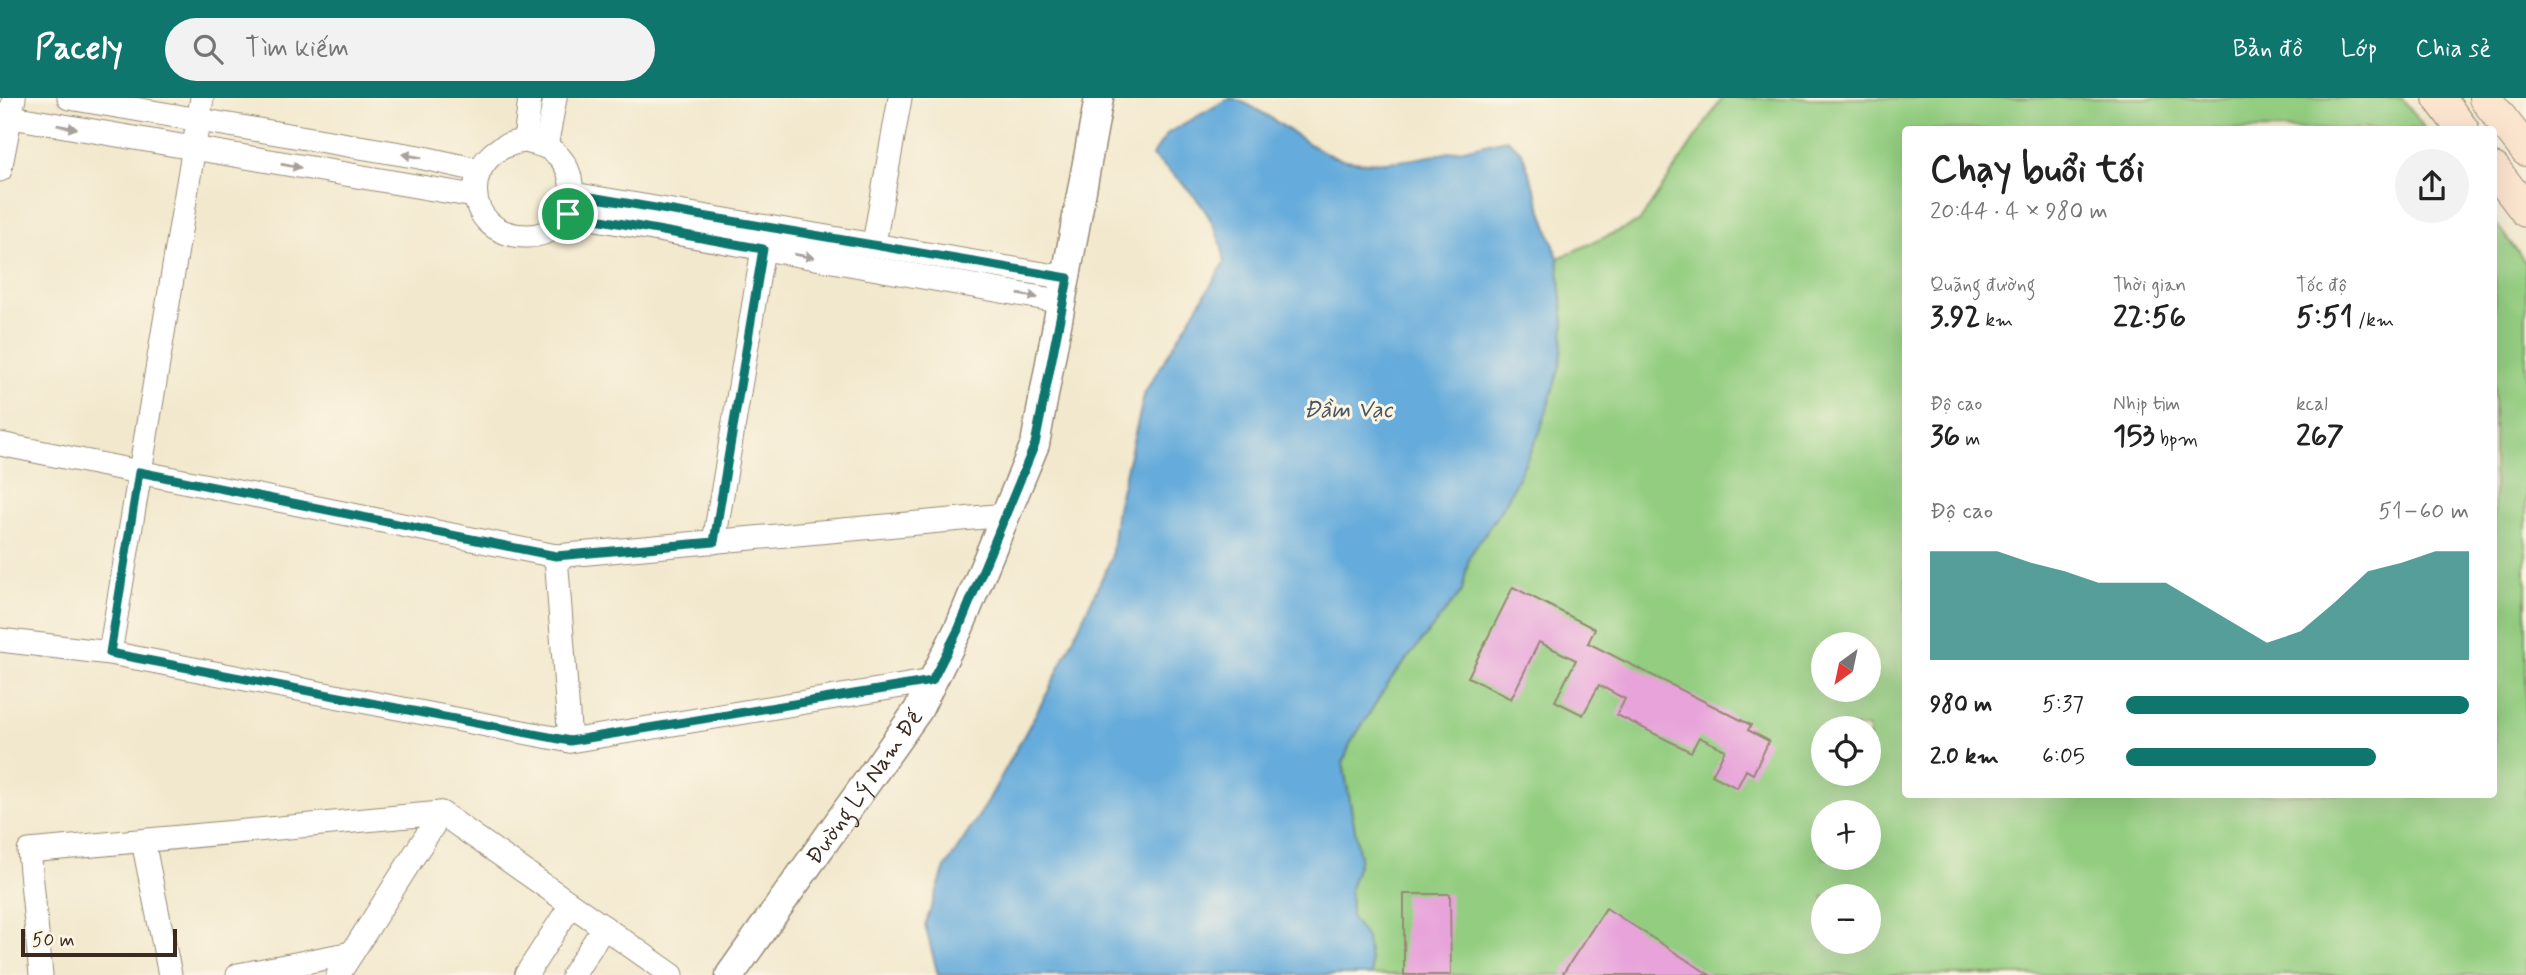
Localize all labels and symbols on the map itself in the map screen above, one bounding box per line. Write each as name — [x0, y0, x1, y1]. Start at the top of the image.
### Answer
one-way arrow — [56, 122, 78, 133]
one-way arrow — [401, 150, 423, 161]
one-way arrow — [281, 161, 303, 172]
pin — [538, 184, 598, 244]
one-way arrow — [793, 251, 815, 262]
one-way arrow — [1017, 291, 1039, 302]
water label: Đầm Vạc — [1304, 395, 1394, 426]
north arrow — [1811, 632, 1881, 702]
street label: Đường Lý Nam Đế — [800, 704, 931, 871]
scale bar — [21, 926, 177, 958]

